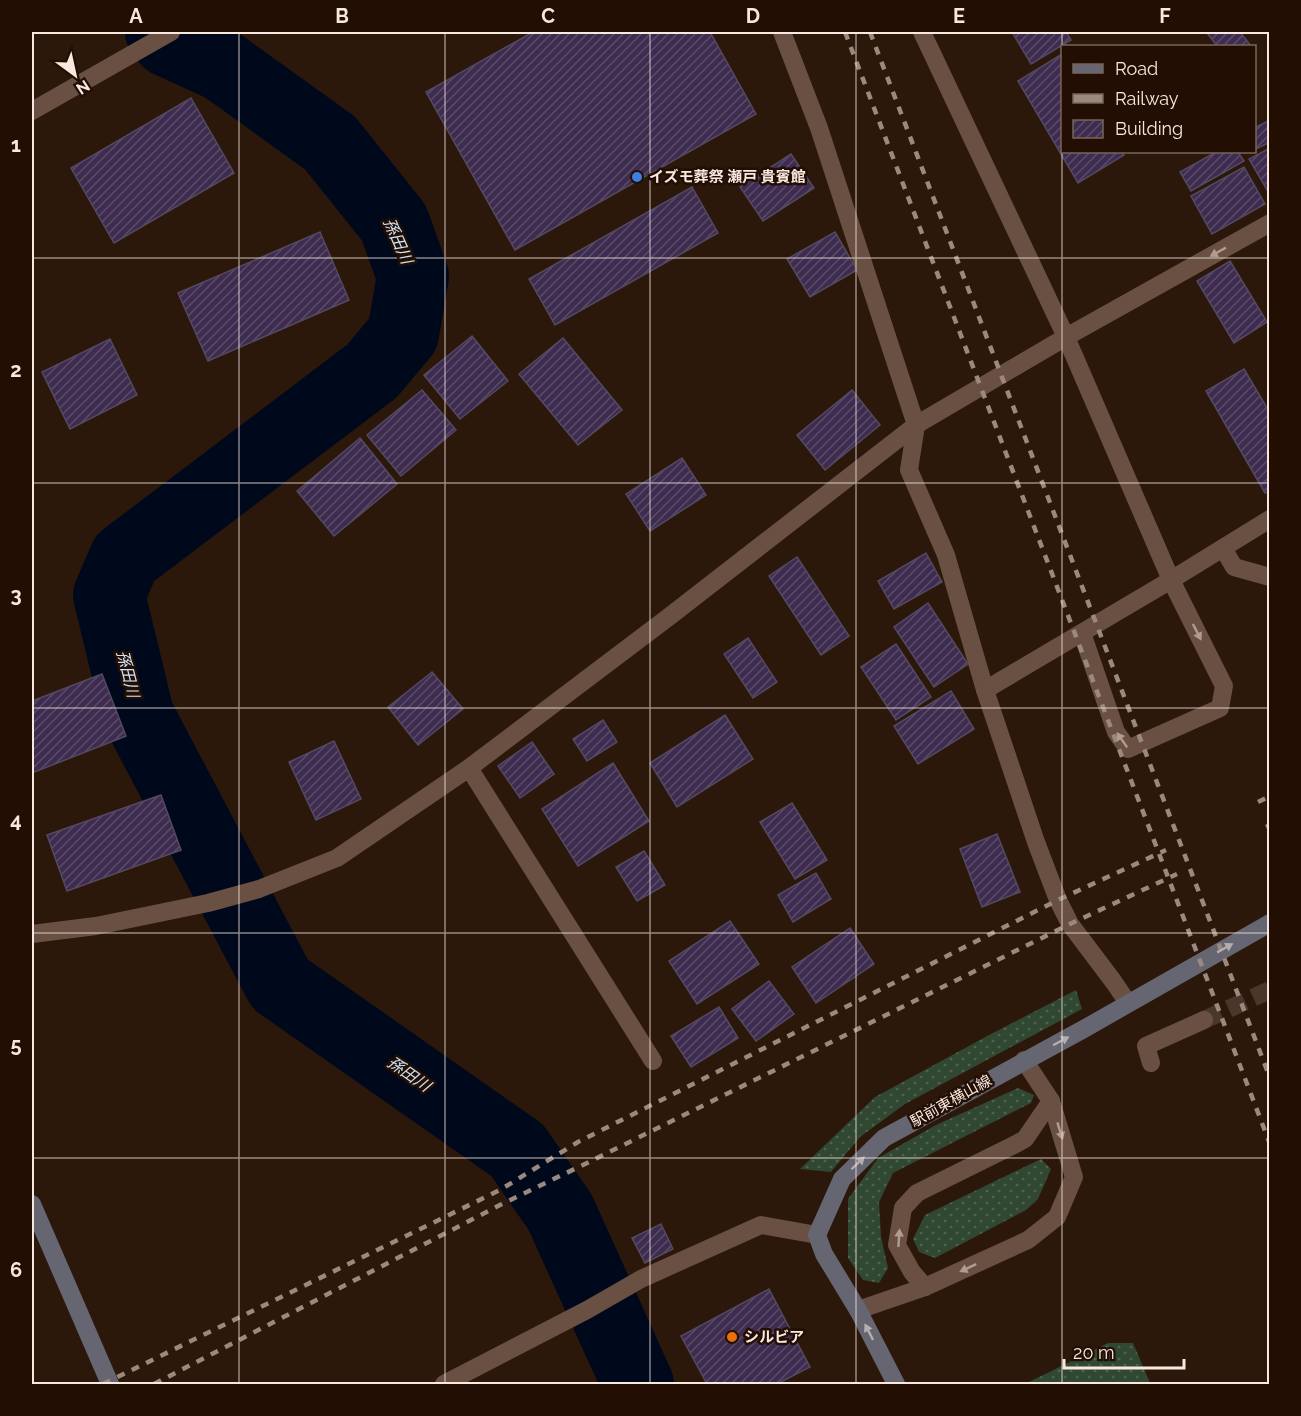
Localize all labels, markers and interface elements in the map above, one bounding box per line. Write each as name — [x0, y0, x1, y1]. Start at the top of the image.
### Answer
text: A — [129, 4, 143, 28]
text: B — [335, 4, 349, 28]
text: C — [541, 4, 555, 28]
text: D — [746, 4, 760, 28]
text: E — [953, 4, 965, 28]
text: F — [1159, 4, 1171, 28]
north arrow — [45, 45, 105, 105]
legend — [1061, 45, 1256, 153]
text: Road — [1115, 58, 1158, 79]
text: N — [73, 76, 93, 98]
text: Railway — [1115, 88, 1179, 109]
text: Building — [1115, 118, 1183, 139]
text: 1 — [11, 133, 21, 157]
place label: イズモ葬祭 瀬戸 貴賓館 — [649, 168, 806, 186]
marker: イズモ葬祭 瀬戸 貴賓館 — [630, 170, 644, 184]
water label: 孫田川 — [380, 215, 417, 269]
one-way arrow — [1210, 247, 1227, 257]
text: 2 — [10, 358, 22, 382]
text: 3 — [10, 583, 22, 607]
one-way arrow — [1192, 624, 1202, 641]
water label: 孫田川 — [113, 648, 144, 702]
one-way arrow — [1117, 732, 1128, 748]
text: 4 — [10, 808, 22, 832]
one-way arrow — [1217, 943, 1234, 953]
text: 5 — [10, 1033, 22, 1057]
one-way arrow — [1052, 1036, 1069, 1046]
water label: 孫田川 — [384, 1052, 436, 1097]
street label: 駅前東横山線 — [907, 1071, 995, 1131]
one-way arrow — [1056, 1122, 1065, 1140]
one-way arrow — [851, 1156, 865, 1170]
one-way arrow — [894, 1228, 904, 1247]
text: 6 — [10, 1258, 22, 1282]
one-way arrow — [959, 1263, 976, 1272]
one-way arrow — [864, 1324, 874, 1341]
place label: シルビア — [744, 1328, 804, 1346]
marker: シルビア — [725, 1330, 739, 1344]
scale bar — [1064, 1332, 1184, 1370]
text: 20 m — [1073, 1342, 1115, 1363]

